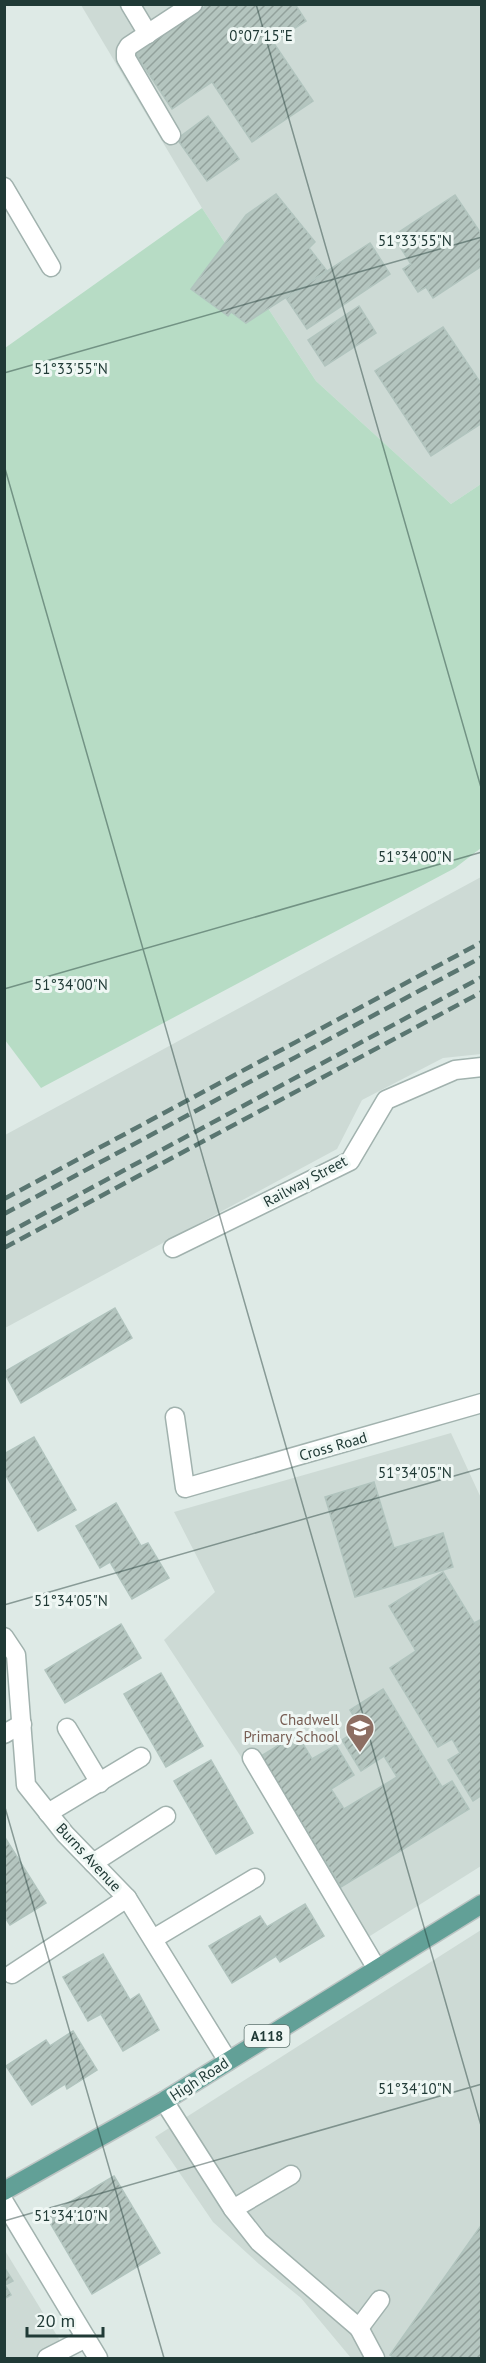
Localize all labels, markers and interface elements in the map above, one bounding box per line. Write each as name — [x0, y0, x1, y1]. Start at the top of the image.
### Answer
text: 0°07'15"E — [229, 26, 293, 45]
text: 51°33'55"N — [378, 231, 452, 250]
text: 51°33'55"N — [34, 359, 108, 378]
text: 51°34'00"N — [378, 847, 452, 866]
text: 51°34'00"N — [34, 975, 108, 994]
street label: Railway Street — [260, 1151, 350, 1211]
street label: Cross Road — [297, 1427, 369, 1465]
text: 51°34'05"N — [378, 1463, 452, 1482]
text: 51°34'05"N — [34, 1591, 108, 1610]
place label: Chadwell Primary School — [243, 1710, 340, 1746]
school or university icon: Chadwell Primary School — [344, 1712, 376, 1754]
street label: Burns Avenue — [52, 1819, 126, 1895]
road number: A118 — [244, 2025, 290, 2047]
street label: High Road — [166, 2053, 232, 2105]
text: 51°34'10"N — [378, 2079, 452, 2098]
text: 51°34'10"N — [34, 2206, 108, 2225]
scale bar — [27, 2300, 104, 2338]
text: 20 m — [36, 2309, 75, 2332]

